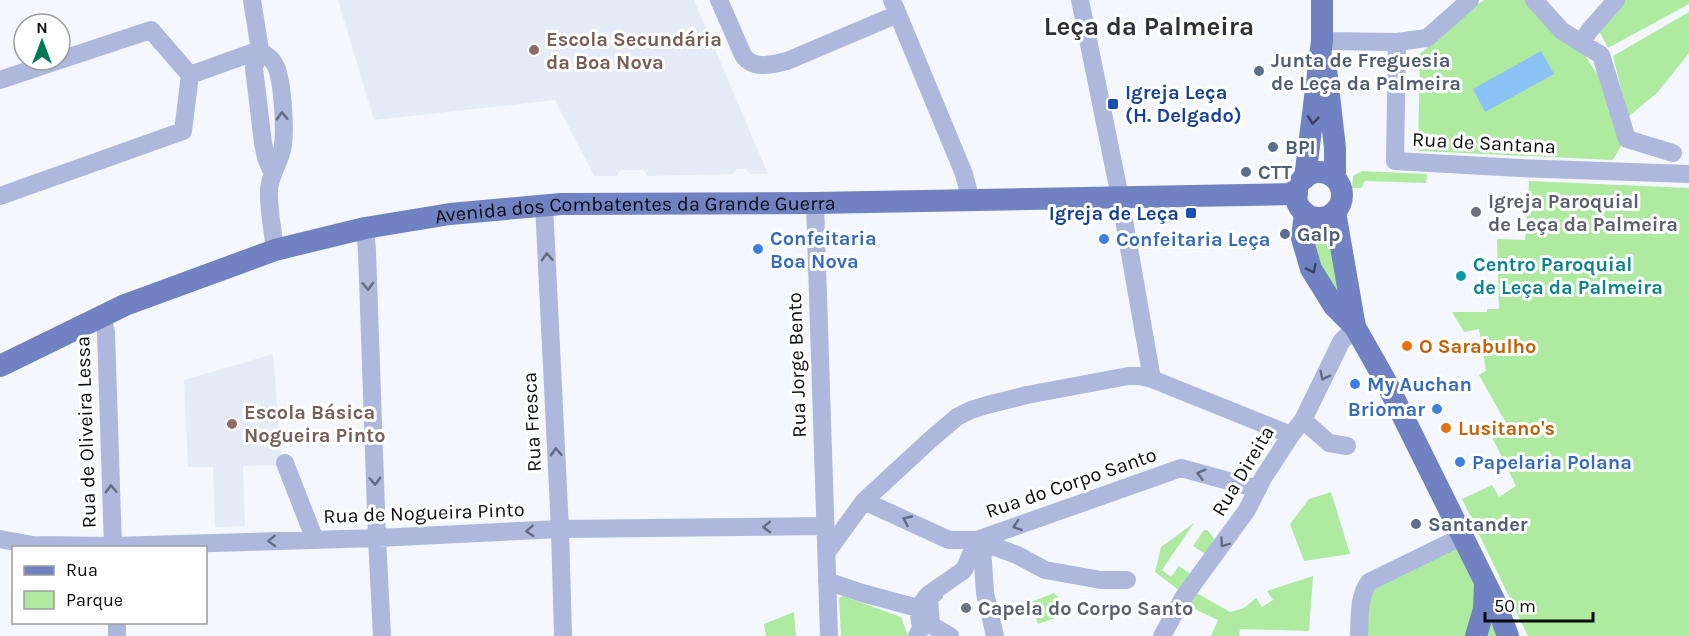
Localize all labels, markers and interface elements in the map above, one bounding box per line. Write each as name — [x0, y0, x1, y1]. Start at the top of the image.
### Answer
district label: Leça da Palmeira — [1044, 11, 1254, 42]
north arrow — [12, 12, 72, 72]
text: N — [36, 18, 48, 37]
place label: Escola Secundária da Boa Nova — [546, 28, 722, 74]
marker: Escola Secundária da Boa Nova — [527, 43, 541, 57]
place label: Junta de Freguesia de Leça da Palmeira — [1271, 49, 1461, 95]
marker: Junta de Freguesia de Leça da Palmeira — [1252, 64, 1266, 78]
place label: Igreja Leça (H. Delgado) — [1125, 81, 1242, 127]
marker: Igreja Leça (H. Delgado) — [1106, 97, 1120, 111]
one-way arrow — [276, 111, 289, 120]
one-way arrow — [1307, 115, 1320, 124]
street label: Rua de Santana — [1412, 128, 1556, 158]
place label: BPI — [1285, 136, 1316, 159]
marker: BPI — [1266, 140, 1280, 154]
place label: CTT — [1258, 161, 1292, 184]
marker: CTT — [1239, 165, 1253, 179]
place label: Igreja Paroquial de Leça da Palmeira — [1488, 190, 1678, 236]
street label: Avenida dos Combatentes da Grande Guerra — [433, 191, 836, 228]
place label: Igreja de Leça — [1049, 202, 1179, 225]
marker: Igreja Paroquial de Leça da Palmeira — [1469, 205, 1483, 219]
marker: Igreja de Leça — [1184, 206, 1198, 220]
place label: Galp — [1297, 223, 1341, 246]
place label: Confeitaria Boa Nova — [770, 227, 877, 273]
marker: Galp — [1278, 227, 1292, 241]
place label: Confeitaria Leça — [1116, 228, 1271, 251]
marker: Confeitaria Leça — [1097, 232, 1111, 246]
marker: Confeitaria Boa Nova — [751, 242, 765, 256]
one-way arrow — [540, 252, 553, 261]
place label: Centro Paroquial de Leça da Palmeira — [1473, 253, 1663, 299]
one-way arrow — [1304, 262, 1316, 273]
marker: Centro Paroquial de Leça da Palmeira — [1454, 269, 1468, 283]
one-way arrow — [362, 281, 375, 290]
street label: Rua Jorge Bento — [783, 292, 811, 438]
street label: Rua de Oliveira Lessa — [71, 335, 101, 529]
place label: O Sarabulho — [1419, 335, 1536, 358]
marker: O Sarabulho — [1400, 339, 1414, 353]
one-way arrow — [1320, 369, 1332, 380]
street label: Rua Fresca — [518, 371, 546, 473]
place label: My Auchan — [1367, 373, 1472, 396]
marker: My Auchan — [1348, 377, 1362, 391]
place label: Briomar — [1348, 398, 1425, 421]
place label: Escola Básica Nogueira Pinto — [244, 401, 385, 447]
marker: Briomar — [1430, 402, 1444, 416]
marker: Escola Básica Nogueira Pinto — [225, 417, 239, 431]
place label: Lusitano's — [1458, 417, 1555, 440]
marker: Lusitano's — [1439, 421, 1453, 435]
street label: Rua Direita — [1207, 422, 1279, 520]
street label: Rua do Corpo Santo — [983, 443, 1159, 523]
one-way arrow — [550, 447, 563, 456]
place label: Papelaria Polana — [1472, 451, 1632, 474]
marker: Papelaria Polana — [1453, 455, 1467, 469]
one-way arrow — [1196, 469, 1207, 481]
one-way arrow — [369, 476, 381, 485]
one-way arrow — [105, 485, 117, 494]
street label: Rua de Nogueira Pinto — [323, 498, 525, 528]
place label: Santander — [1428, 513, 1528, 536]
one-way arrow — [902, 516, 913, 528]
marker: Santander — [1409, 517, 1423, 531]
one-way arrow — [1012, 519, 1023, 532]
one-way arrow — [762, 521, 771, 533]
one-way arrow — [525, 524, 534, 537]
one-way arrow — [267, 535, 276, 547]
one-way arrow — [1221, 536, 1232, 547]
legend — [12, 546, 207, 624]
text: Rua — [66, 559, 98, 581]
scale bar — [1485, 585, 1593, 623]
text: Parque — [66, 589, 123, 611]
text: 50 m — [1494, 595, 1536, 617]
place label: Capela do Corpo Santo — [978, 597, 1193, 620]
marker: Capela do Corpo Santo — [959, 601, 973, 615]

